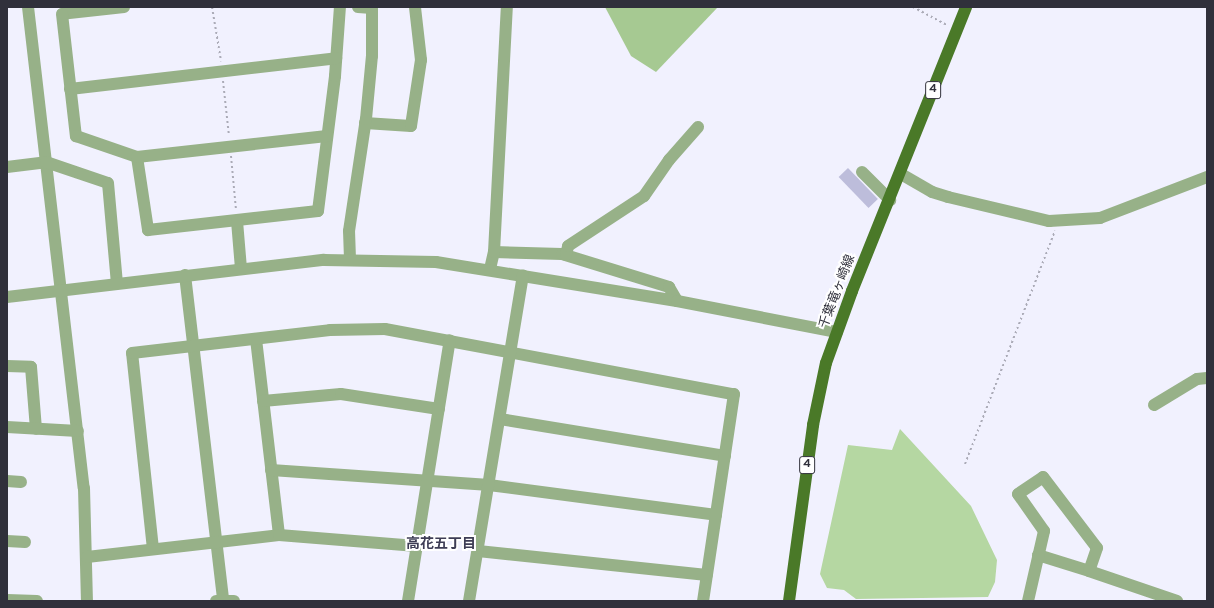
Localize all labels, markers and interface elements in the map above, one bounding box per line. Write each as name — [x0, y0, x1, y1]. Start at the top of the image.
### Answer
road number: 4 — [925, 80, 941, 100]
street label: 千葉竜ヶ崎線 — [817, 253, 859, 331]
road number: 4 — [799, 455, 815, 475]
district label: 高花五丁目 — [406, 537, 476, 553]

